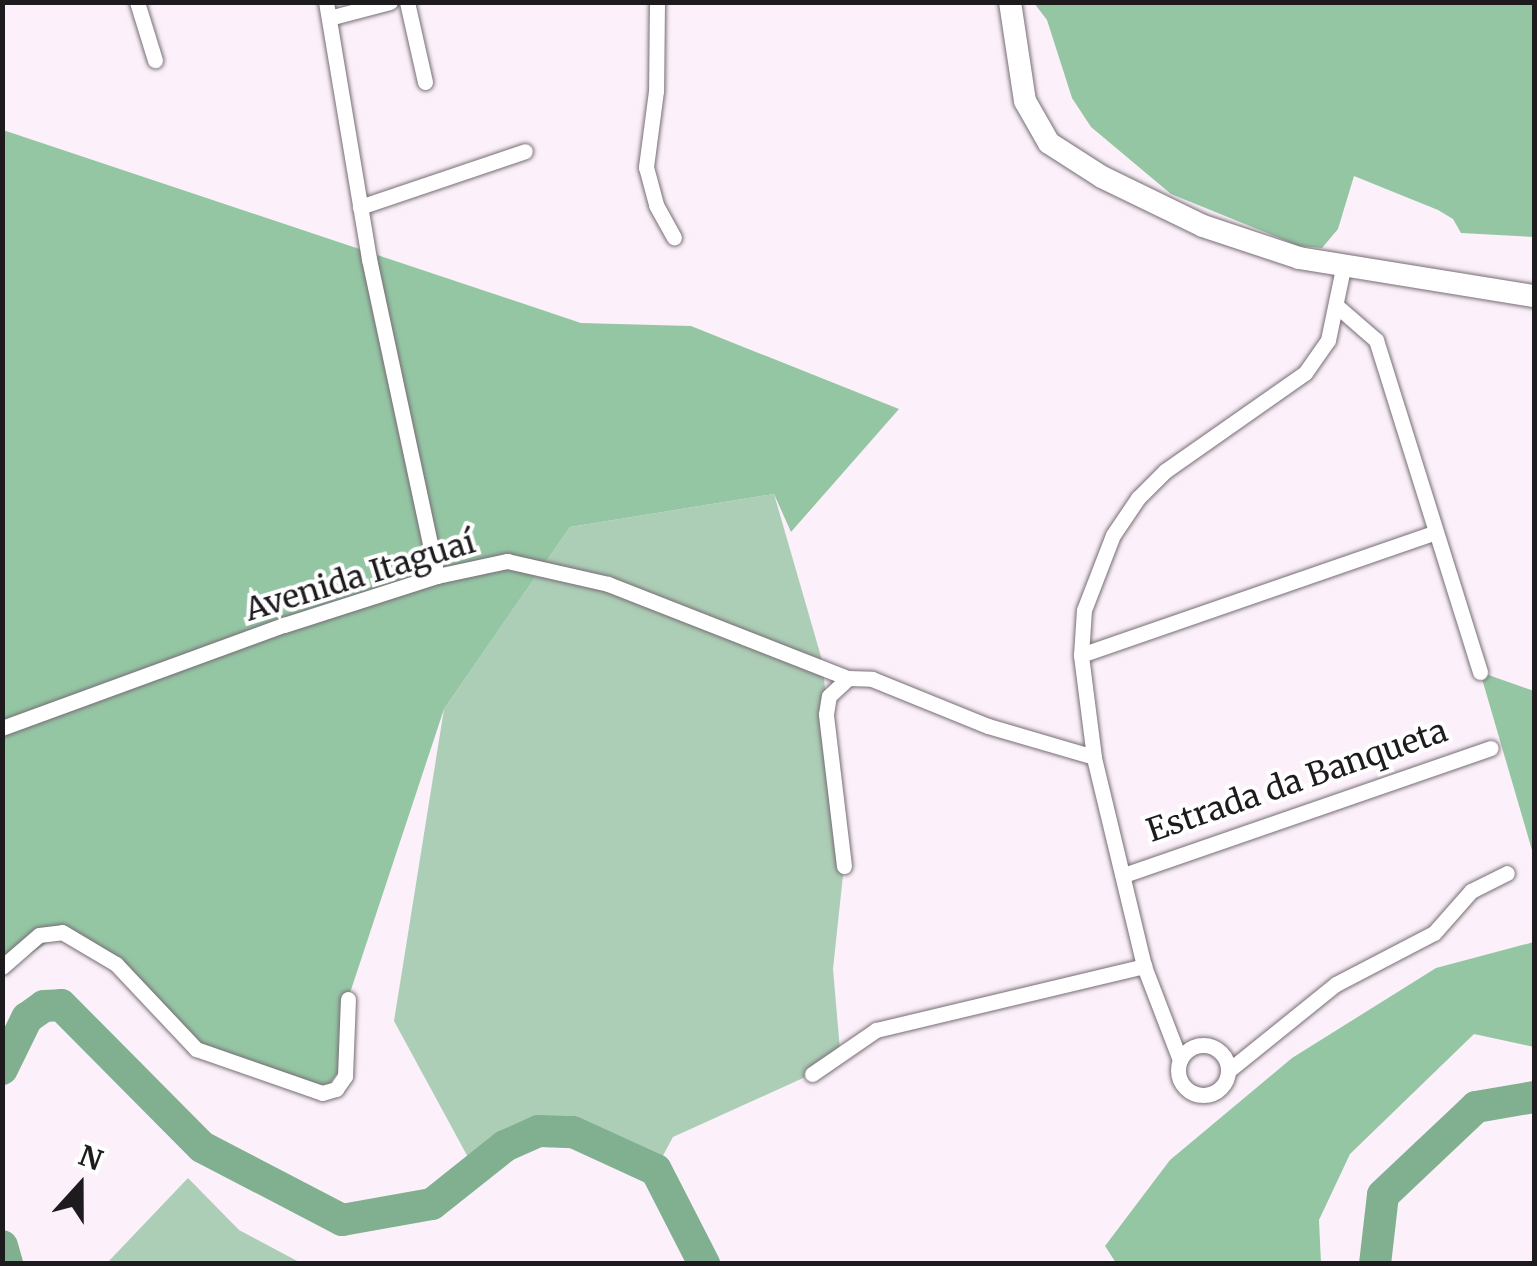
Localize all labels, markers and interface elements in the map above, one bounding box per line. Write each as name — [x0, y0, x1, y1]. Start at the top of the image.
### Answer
street label: Avenida Itaguaí — [240, 523, 480, 629]
street label: Estrada da Banqueta — [1142, 712, 1452, 850]
north arrow — [30, 1136, 130, 1236]
text: N — [74, 1137, 108, 1179]

